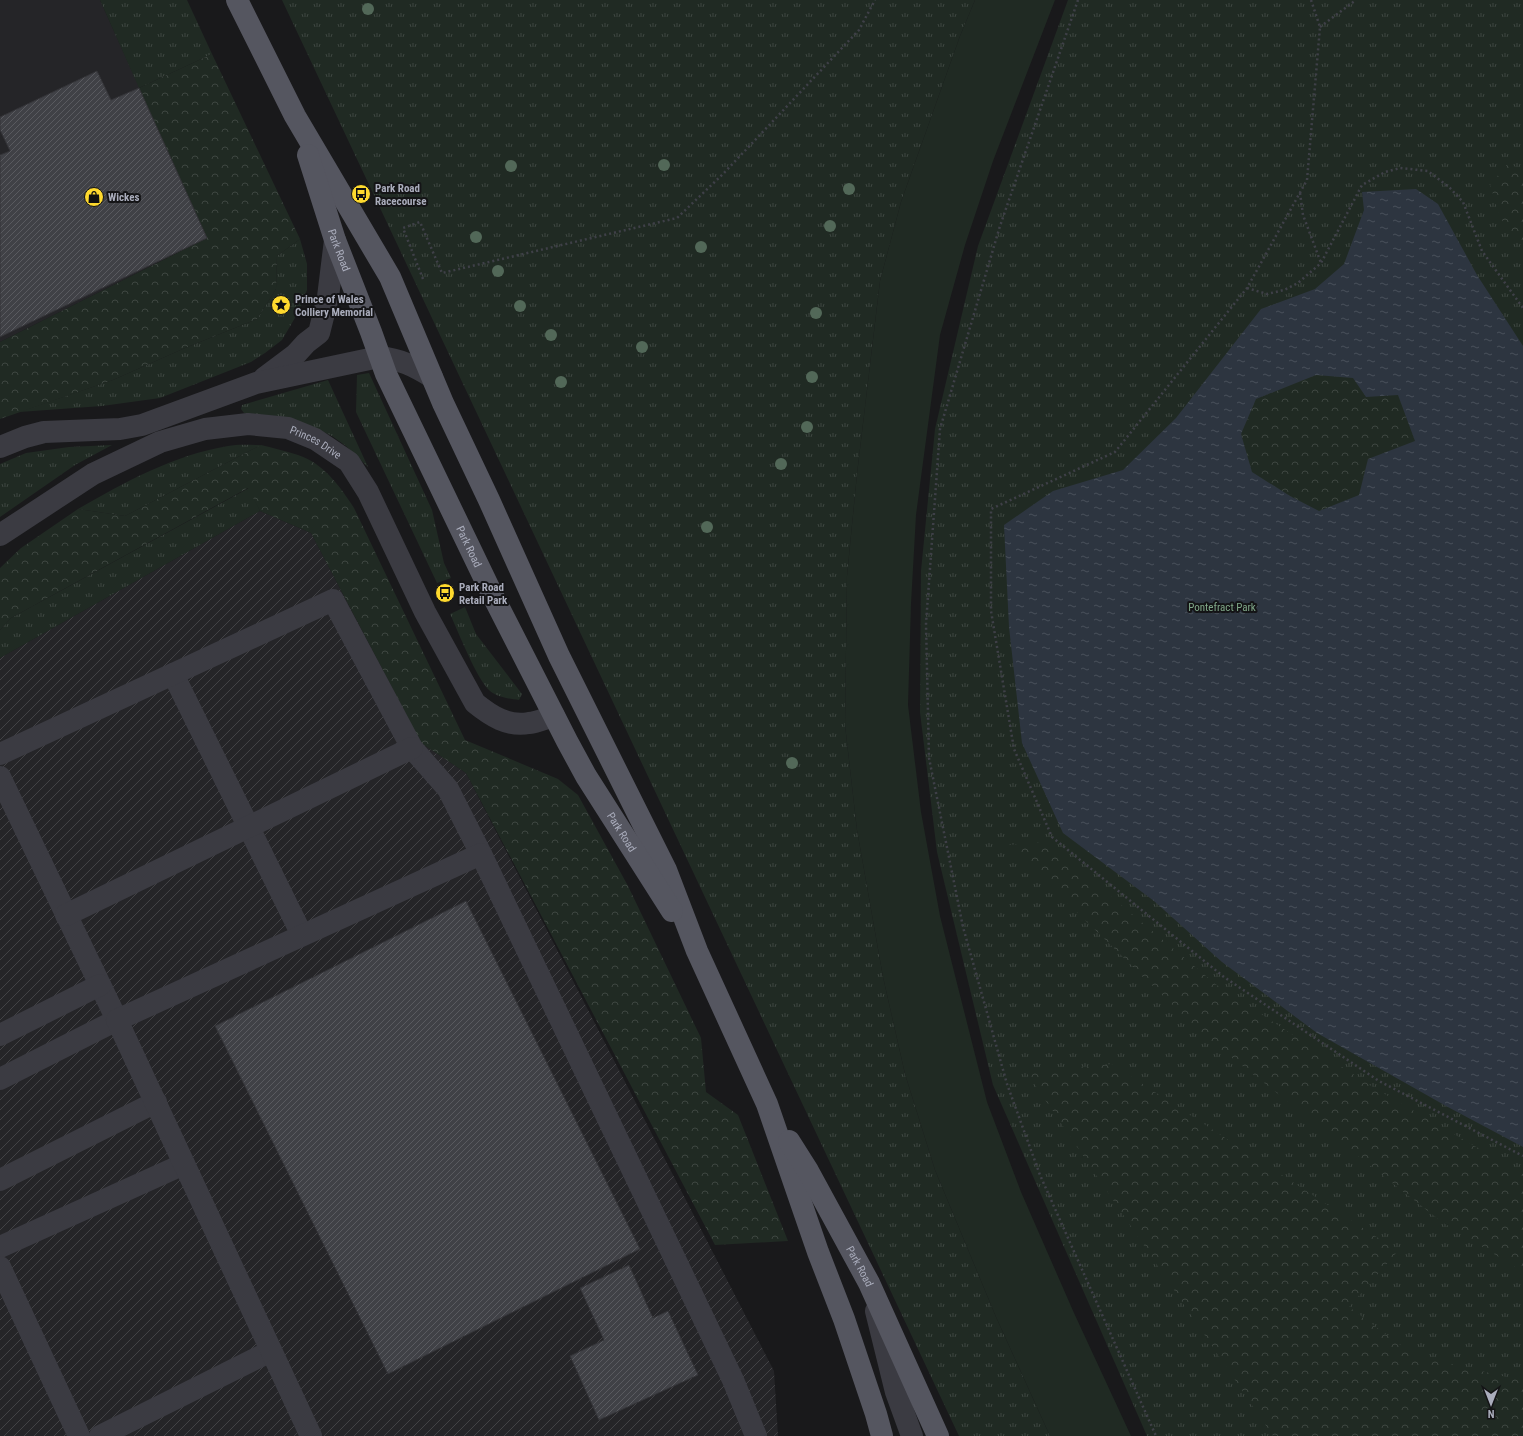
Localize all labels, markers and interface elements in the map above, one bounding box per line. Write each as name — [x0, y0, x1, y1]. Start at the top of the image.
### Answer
place label: Park Road Racecourse — [375, 182, 426, 208]
bus stop icon: Park Road Racecourse — [350, 183, 372, 205]
shop icon: Wickes — [83, 186, 105, 208]
place label: Wickes — [108, 191, 140, 204]
street label: Park Road — [325, 227, 353, 273]
place label: Prince of Wales Colliery Memorial — [295, 293, 373, 319]
place icon: Prince of Wales Colliery Memorial — [270, 294, 292, 316]
street label: Princes Drive — [288, 423, 344, 462]
street label: Park Road — [453, 524, 484, 569]
place label: Park Road Retail Park — [459, 581, 508, 607]
bus stop icon: Park Road Retail Park — [434, 582, 456, 604]
park label: Pontefract Park — [1188, 601, 1256, 614]
street label: Park Road — [604, 810, 639, 854]
street label: Park Road — [843, 1244, 876, 1289]
north arrow — [1471, 1384, 1511, 1424]
text: N — [1487, 1407, 1494, 1420]

